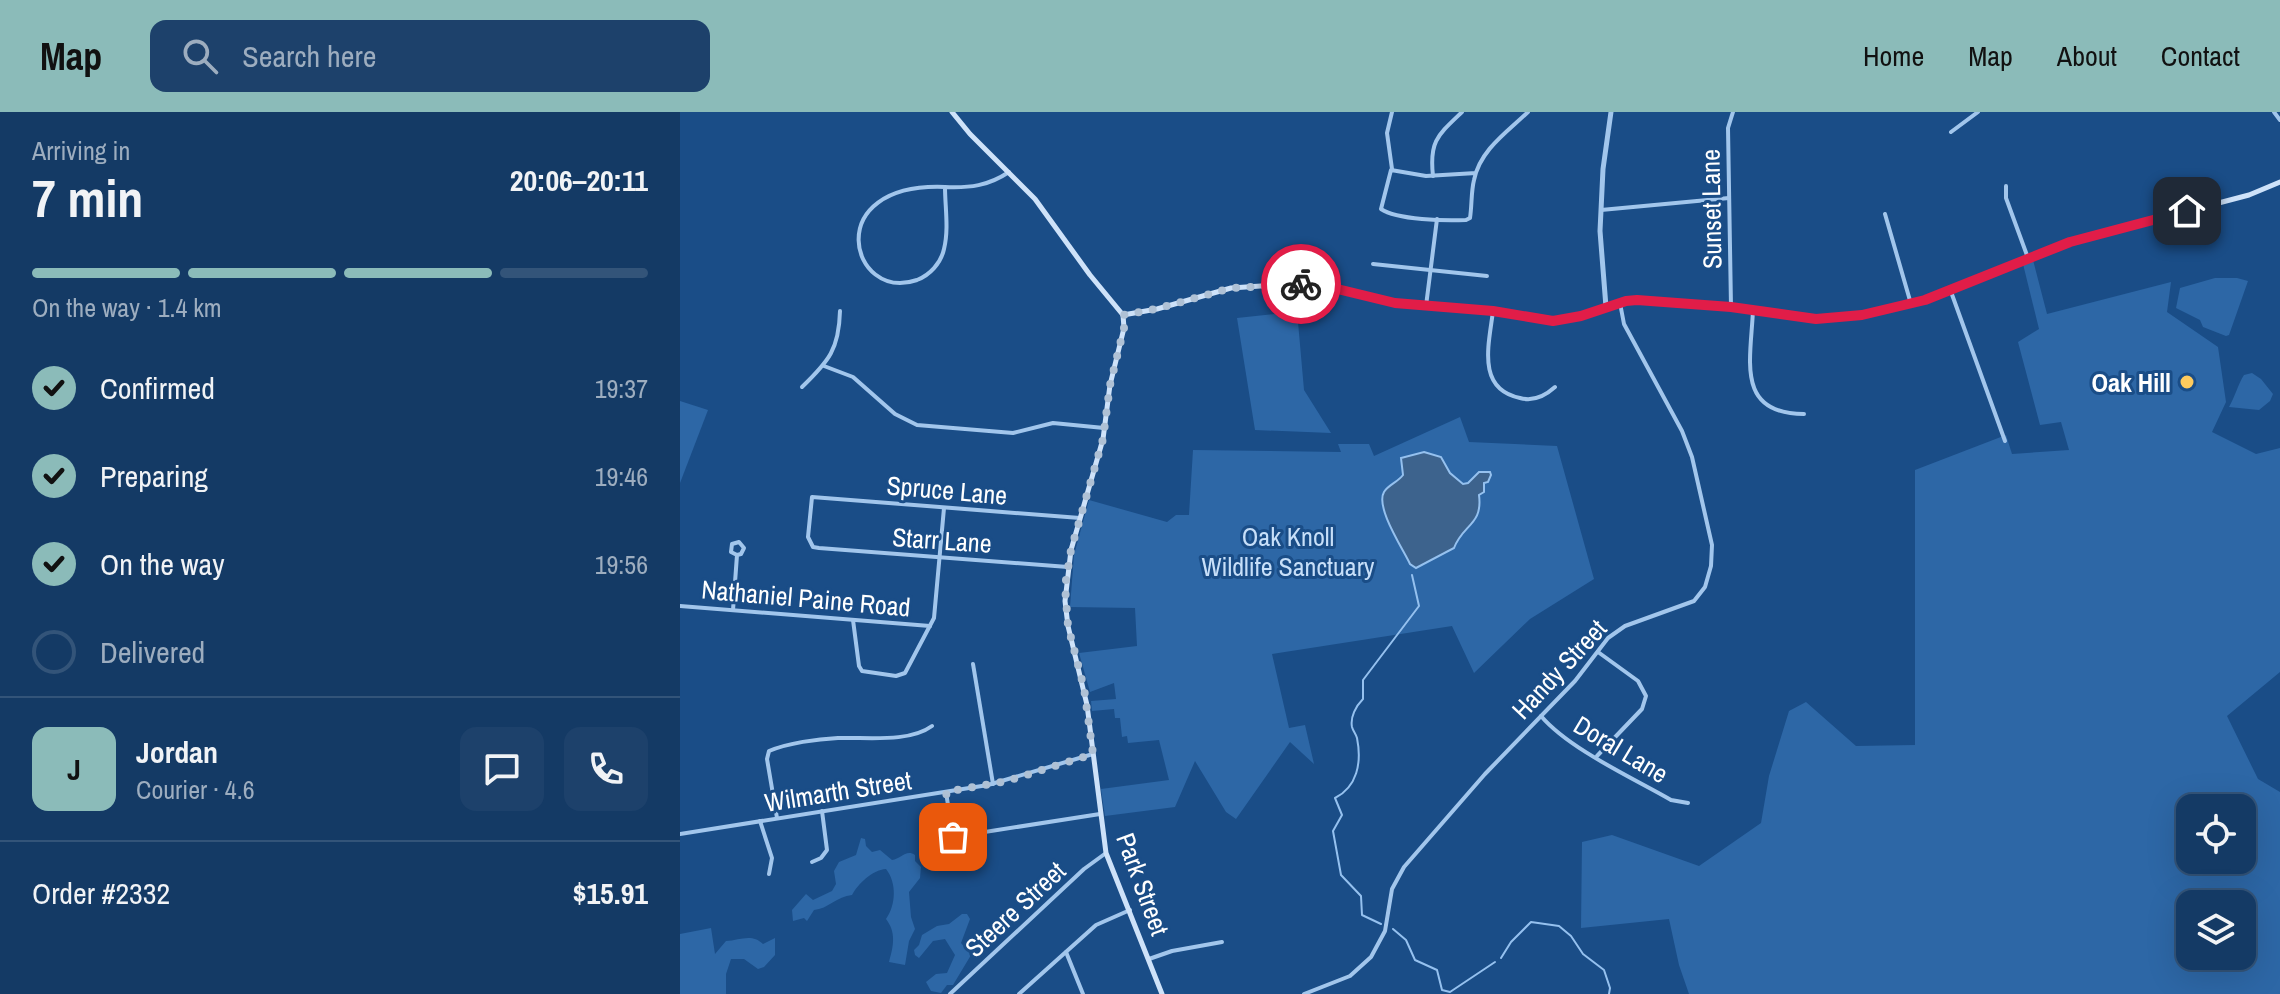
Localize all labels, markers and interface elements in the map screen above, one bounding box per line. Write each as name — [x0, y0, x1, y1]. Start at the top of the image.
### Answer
search box — [150, 20, 710, 92]
text: Map — [40, 31, 102, 82]
icon: search — [178, 34, 222, 78]
text: Search here — [242, 36, 376, 76]
text: Home — [1863, 37, 1924, 75]
text: Map — [1968, 37, 2013, 75]
text: About — [2057, 37, 2117, 75]
text: Contact — [2161, 37, 2240, 75]
text: Arriving in — [32, 133, 130, 168]
street label: Sunset Lane — [1692, 149, 1730, 269]
text: 20:06–20:11 — [510, 160, 648, 200]
text: 7 min — [32, 163, 143, 233]
pin — [2153, 177, 2221, 245]
icon: home — [2165, 189, 2209, 233]
courier — [1261, 244, 1341, 324]
icon: bike — [1279, 262, 1323, 306]
text: On the way · 1.4 km — [32, 290, 222, 325]
place label: Oak Hill — [2092, 365, 2171, 400]
icon: check — [32, 366, 76, 410]
text: Confirmed — [100, 368, 215, 408]
text: 19:37 — [595, 371, 648, 406]
marker: Oak Hill — [2178, 373, 2196, 391]
icon: check — [32, 454, 76, 498]
text: Preparing — [100, 456, 208, 496]
text: 19:46 — [595, 459, 648, 494]
street label: Spruce Lane — [885, 467, 1009, 513]
street label: Starr Lane — [891, 519, 993, 561]
park label: Oak Knoll Wildlife Sanctuary — [1201, 519, 1375, 584]
icon: check — [32, 542, 76, 586]
text: On the way — [100, 544, 224, 584]
text: 19:56 — [595, 547, 648, 582]
street label: Nathaniel Paine Road — [700, 571, 912, 625]
street label: Handy Street — [1504, 612, 1614, 726]
text: Delivered — [100, 632, 205, 672]
street label: Doral Lane — [1567, 707, 1675, 791]
button: chat — [460, 727, 544, 811]
button: phone — [564, 727, 648, 811]
text: Jordan — [136, 732, 218, 772]
text: J — [67, 749, 81, 789]
street label: Wilmarth Street — [762, 762, 914, 820]
text: Courier · 4.6 — [136, 772, 255, 807]
map controls — [2176, 794, 2256, 970]
button: locate — [2176, 794, 2256, 874]
pin — [919, 803, 987, 871]
icon: bag — [931, 815, 975, 859]
street label: Park Street — [1108, 828, 1178, 940]
street label: Steere Street — [957, 853, 1073, 965]
text: Order #2332 — [32, 873, 170, 913]
text: $15.91 — [573, 873, 648, 913]
button: layers — [2176, 890, 2256, 970]

